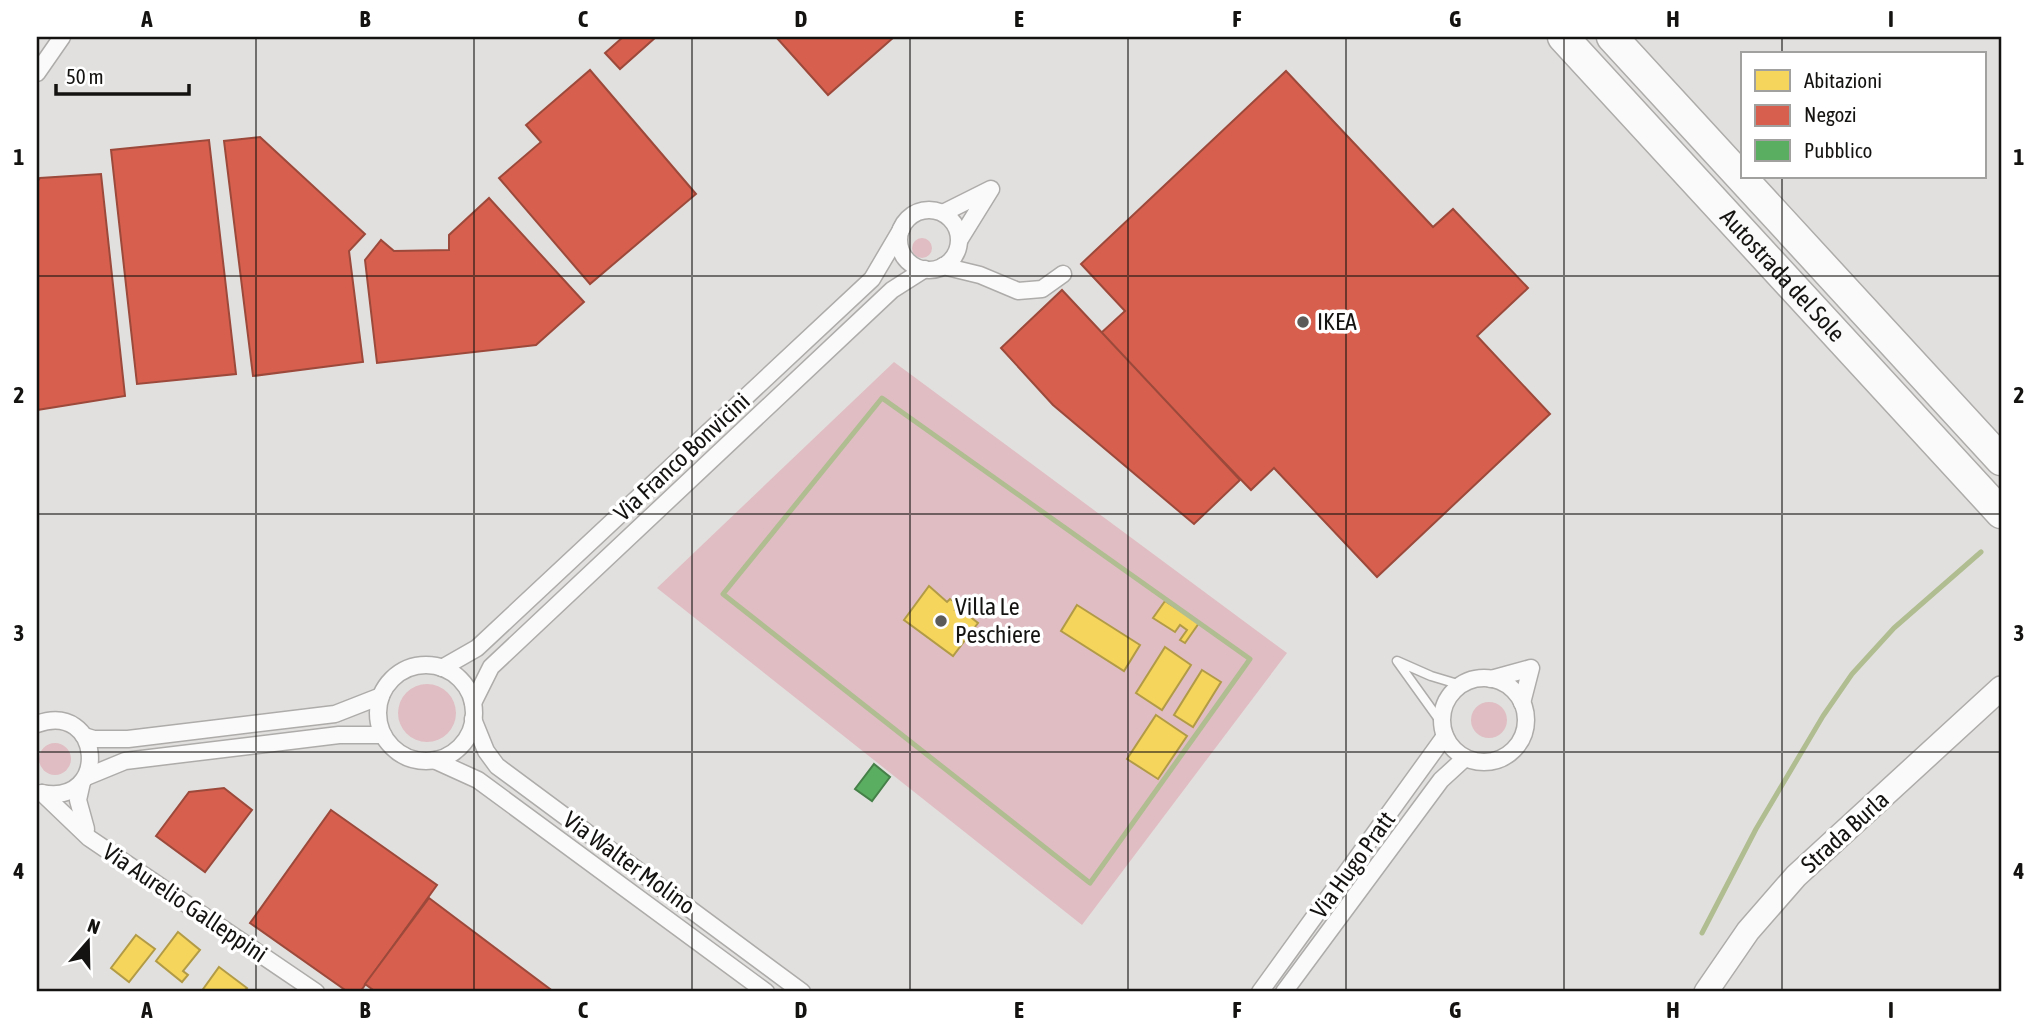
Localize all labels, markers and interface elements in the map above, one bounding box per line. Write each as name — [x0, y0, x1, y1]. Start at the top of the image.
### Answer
text: A — [140, 6, 153, 32]
text: B — [360, 6, 371, 32]
text: C — [578, 6, 589, 32]
text: D — [795, 6, 808, 32]
text: E — [1014, 6, 1024, 32]
text: F — [1232, 6, 1242, 32]
text: G — [1449, 6, 1461, 32]
text: H — [1666, 6, 1680, 32]
text: I — [1888, 6, 1894, 32]
scale bar — [56, 52, 189, 96]
legend — [1741, 52, 1986, 178]
text: 50 m — [66, 64, 104, 88]
text: Abitazioni — [1804, 68, 1882, 92]
text: Negozi — [1804, 102, 1857, 126]
text: Pubblico — [1804, 138, 1872, 162]
text: 1 — [14, 144, 25, 170]
text: 1 — [2014, 144, 2025, 170]
street label: Autostrada del Sole — [1715, 203, 1850, 347]
place label: IKEA — [1317, 308, 1357, 335]
marker: IKEA — [1295, 314, 1311, 330]
text: 2 — [14, 382, 24, 408]
text: 2 — [2014, 382, 2024, 408]
street label: Via Franco Bonvicini — [608, 387, 755, 526]
place label: Villa Le Peschiere — [955, 593, 1041, 648]
marker: Villa Le Peschiere — [933, 613, 949, 629]
text: 3 — [14, 620, 24, 646]
text: 3 — [2014, 620, 2024, 646]
street label: Strada Burla — [1795, 785, 1894, 878]
street label: Via Walter Molino — [558, 806, 700, 919]
street label: Via Hugo Pratt — [1305, 806, 1400, 923]
street label: Via Aurelio Galleppini — [98, 838, 273, 968]
text: 4 — [13, 858, 25, 884]
text: 4 — [2013, 858, 2025, 884]
north arrow — [52, 906, 122, 976]
text: N — [85, 914, 103, 938]
text: A — [140, 997, 153, 1023]
text: B — [360, 997, 371, 1023]
text: C — [578, 997, 589, 1023]
text: D — [795, 997, 808, 1023]
text: E — [1014, 997, 1024, 1023]
text: F — [1232, 997, 1242, 1023]
text: G — [1449, 997, 1461, 1023]
text: H — [1666, 997, 1680, 1023]
text: I — [1888, 997, 1894, 1023]

